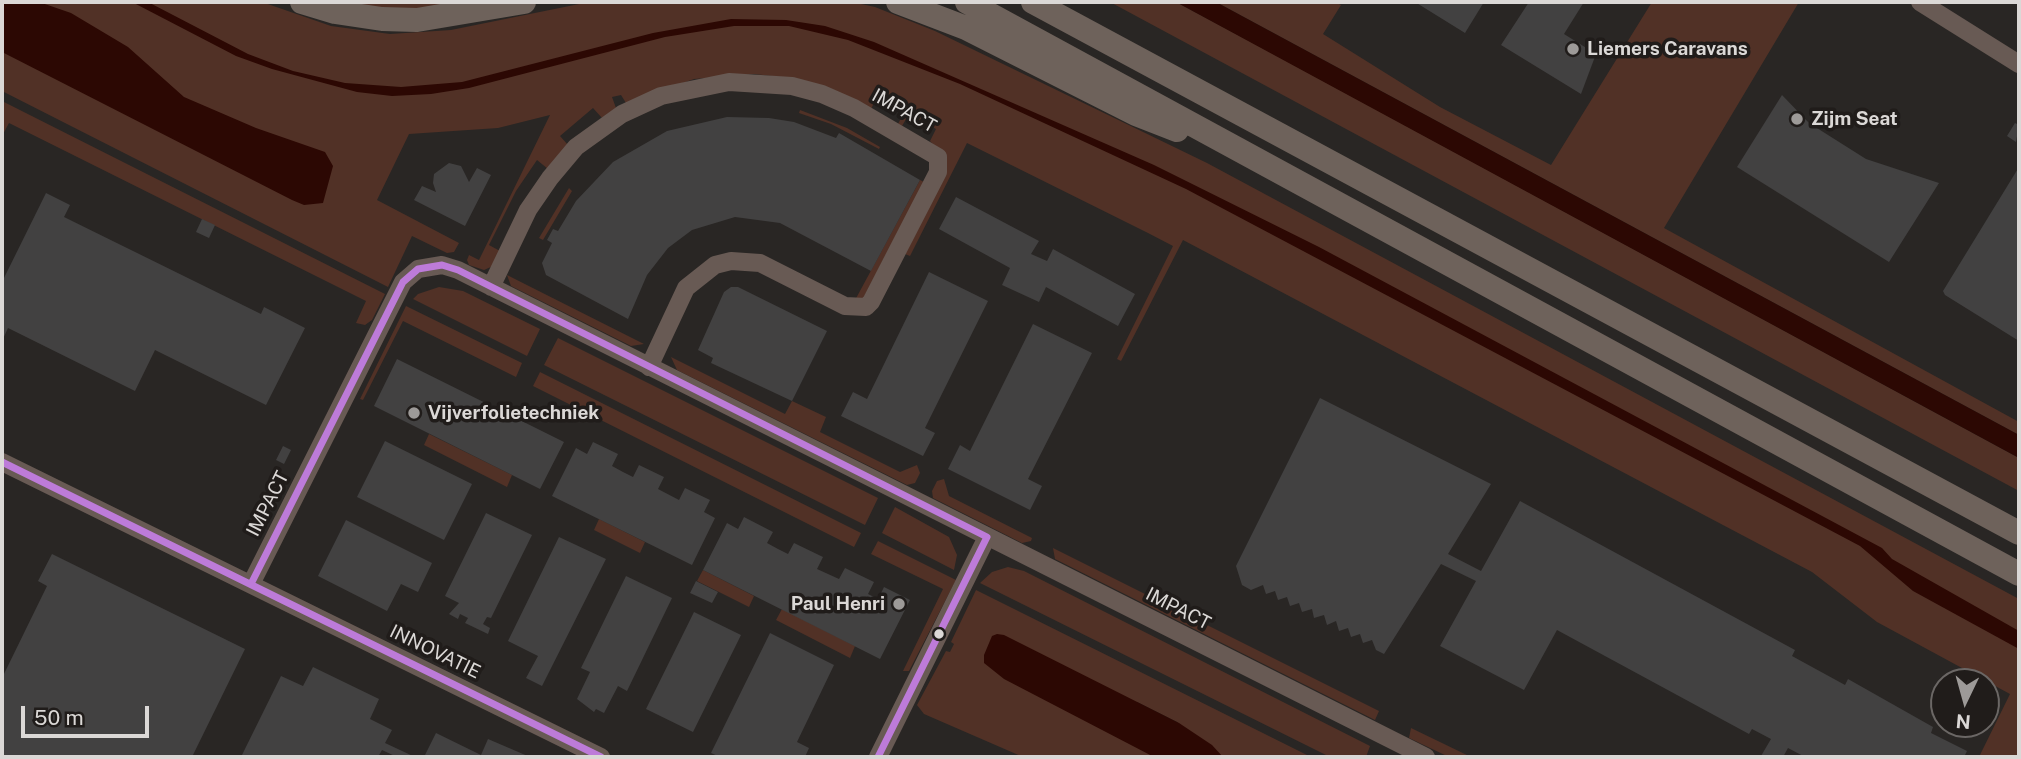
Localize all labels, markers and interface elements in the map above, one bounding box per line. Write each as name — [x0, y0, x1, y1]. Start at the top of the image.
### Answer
place label: Liemers Caravans — [1587, 38, 1748, 60]
marker: Liemers Caravans — [1565, 41, 1581, 57]
street label: IMPACT — [868, 84, 940, 138]
place label: Zijm Seat — [1811, 108, 1898, 130]
marker: Zijm Seat — [1789, 111, 1805, 127]
place label: Vijverfolietechniek — [428, 402, 599, 424]
marker: Vijverfolietechniek — [406, 405, 422, 421]
street label: IMPACT — [242, 468, 294, 540]
street label: IMPACT — [1142, 583, 1214, 635]
place label: Paul Henri — [791, 593, 885, 615]
marker: Paul Henri — [891, 596, 907, 612]
street label: INNOVATIE — [386, 620, 484, 684]
unlabelled marker — [932, 627, 946, 641]
north arrow — [1930, 668, 2000, 738]
scale bar — [24, 692, 152, 736]
text: 50 m — [34, 705, 84, 730]
text: N — [1955, 710, 1972, 734]

